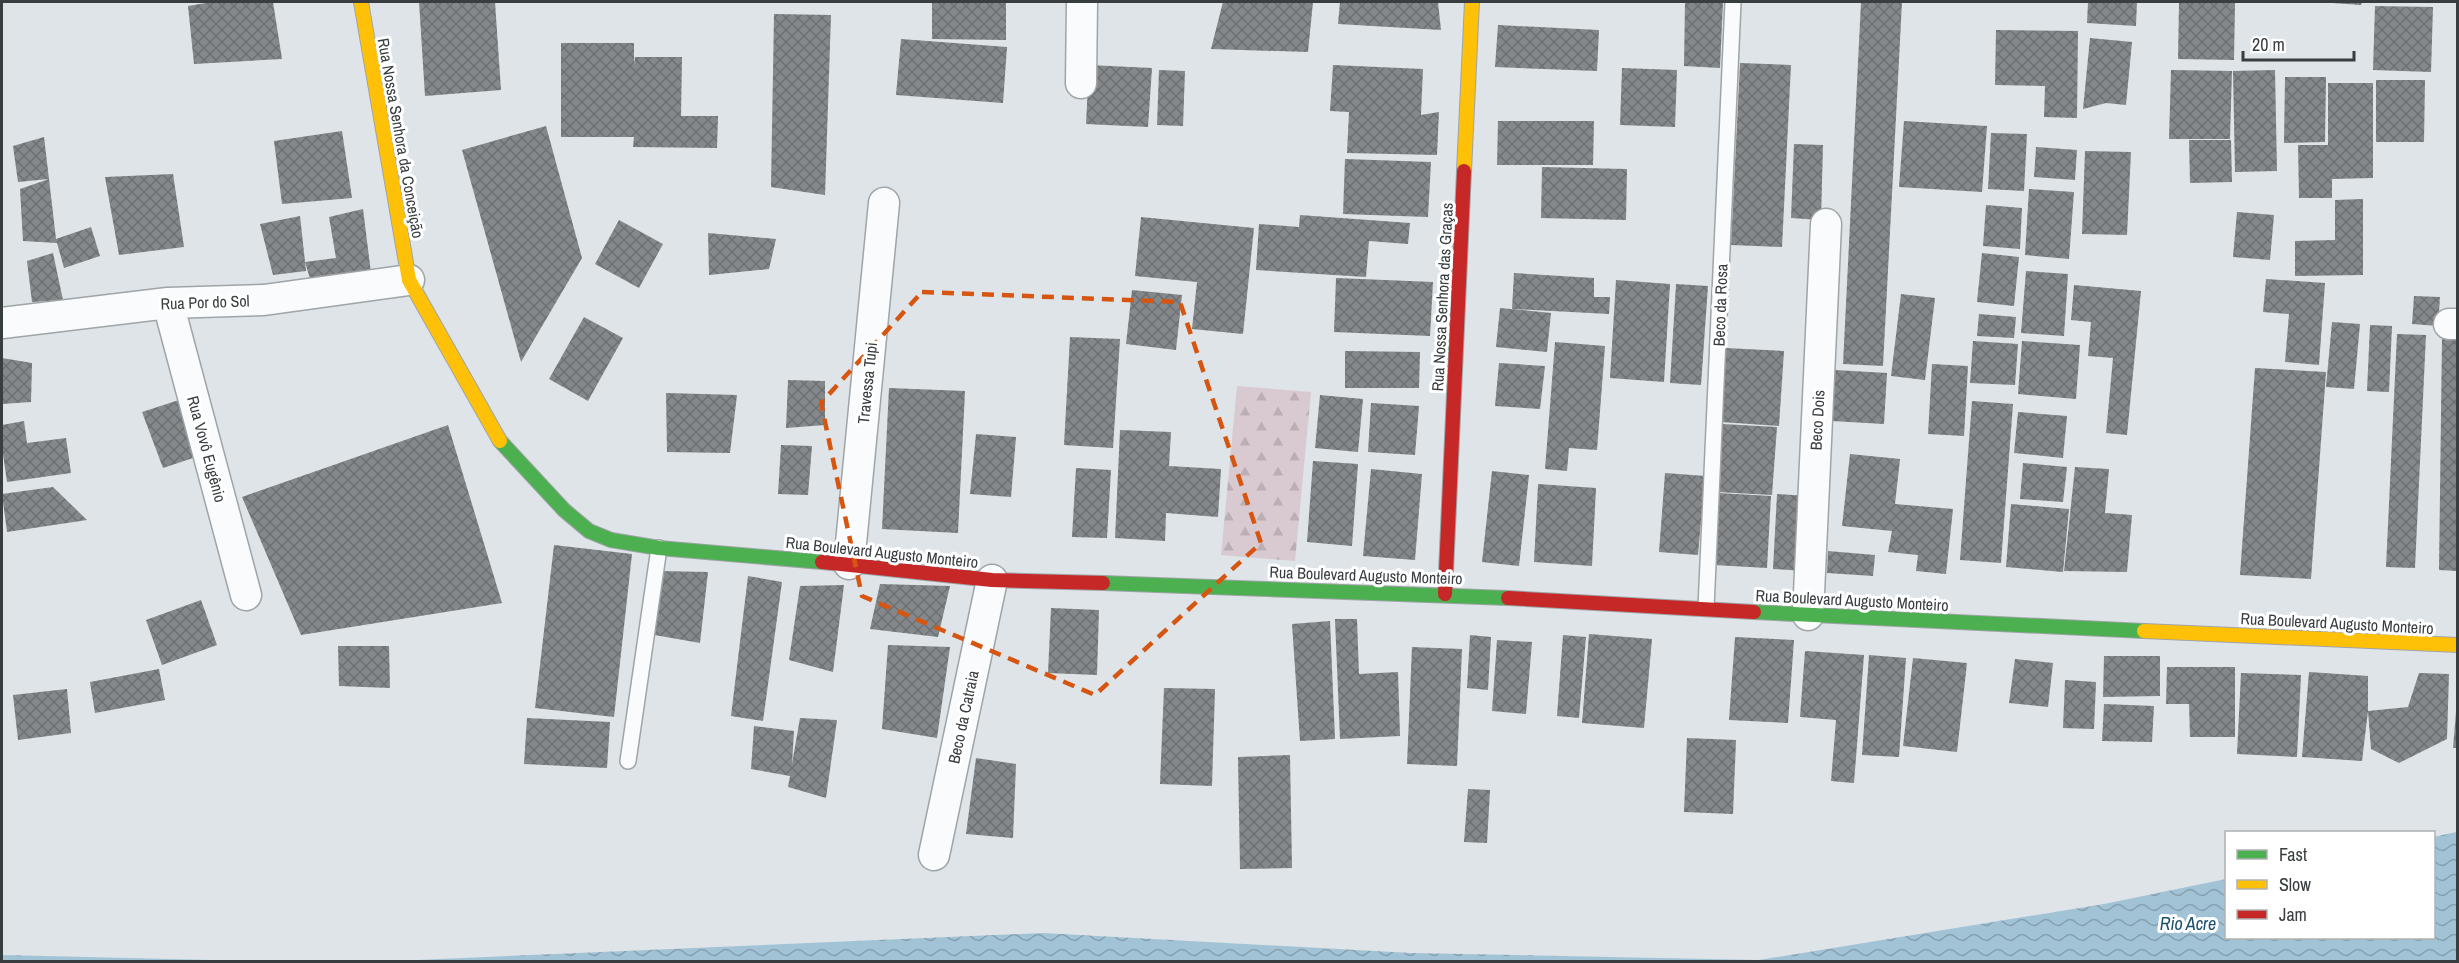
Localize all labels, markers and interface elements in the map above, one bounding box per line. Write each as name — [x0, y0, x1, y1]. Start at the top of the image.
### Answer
scale bar — [2243, 24, 2354, 62]
text: 20 m — [2252, 32, 2285, 57]
street label: Rua Nossa Senhora da Conceição — [373, 36, 429, 240]
street label: Rua Nossa Senhora das Graças — [1426, 202, 1458, 392]
street label: Beco da Rosa — [1708, 263, 1732, 347]
street label: Rua Por do Sol — [160, 289, 250, 315]
street label: Travessa Tupi — [852, 341, 882, 425]
street label: Beco Dois — [1804, 389, 1830, 451]
street label: Rua Vovô Eugênio — [182, 393, 232, 505]
street label: Rua Boulevard Augusto Monteiro — [785, 531, 979, 573]
street label: Rua Boulevard Augusto Monteiro — [1269, 561, 1463, 589]
street label: Rua Boulevard Augusto Monteiro — [1755, 584, 1949, 616]
street label: Rua Boulevard Augusto Monteiro — [2240, 607, 2434, 639]
street label: Beco da Catraia — [942, 668, 984, 766]
legend — [2225, 831, 2435, 939]
text: Fast — [2279, 842, 2307, 867]
text: Slow — [2279, 872, 2311, 897]
text: Jam — [2279, 902, 2307, 927]
water label: Rio Acre — [2160, 911, 2216, 936]

